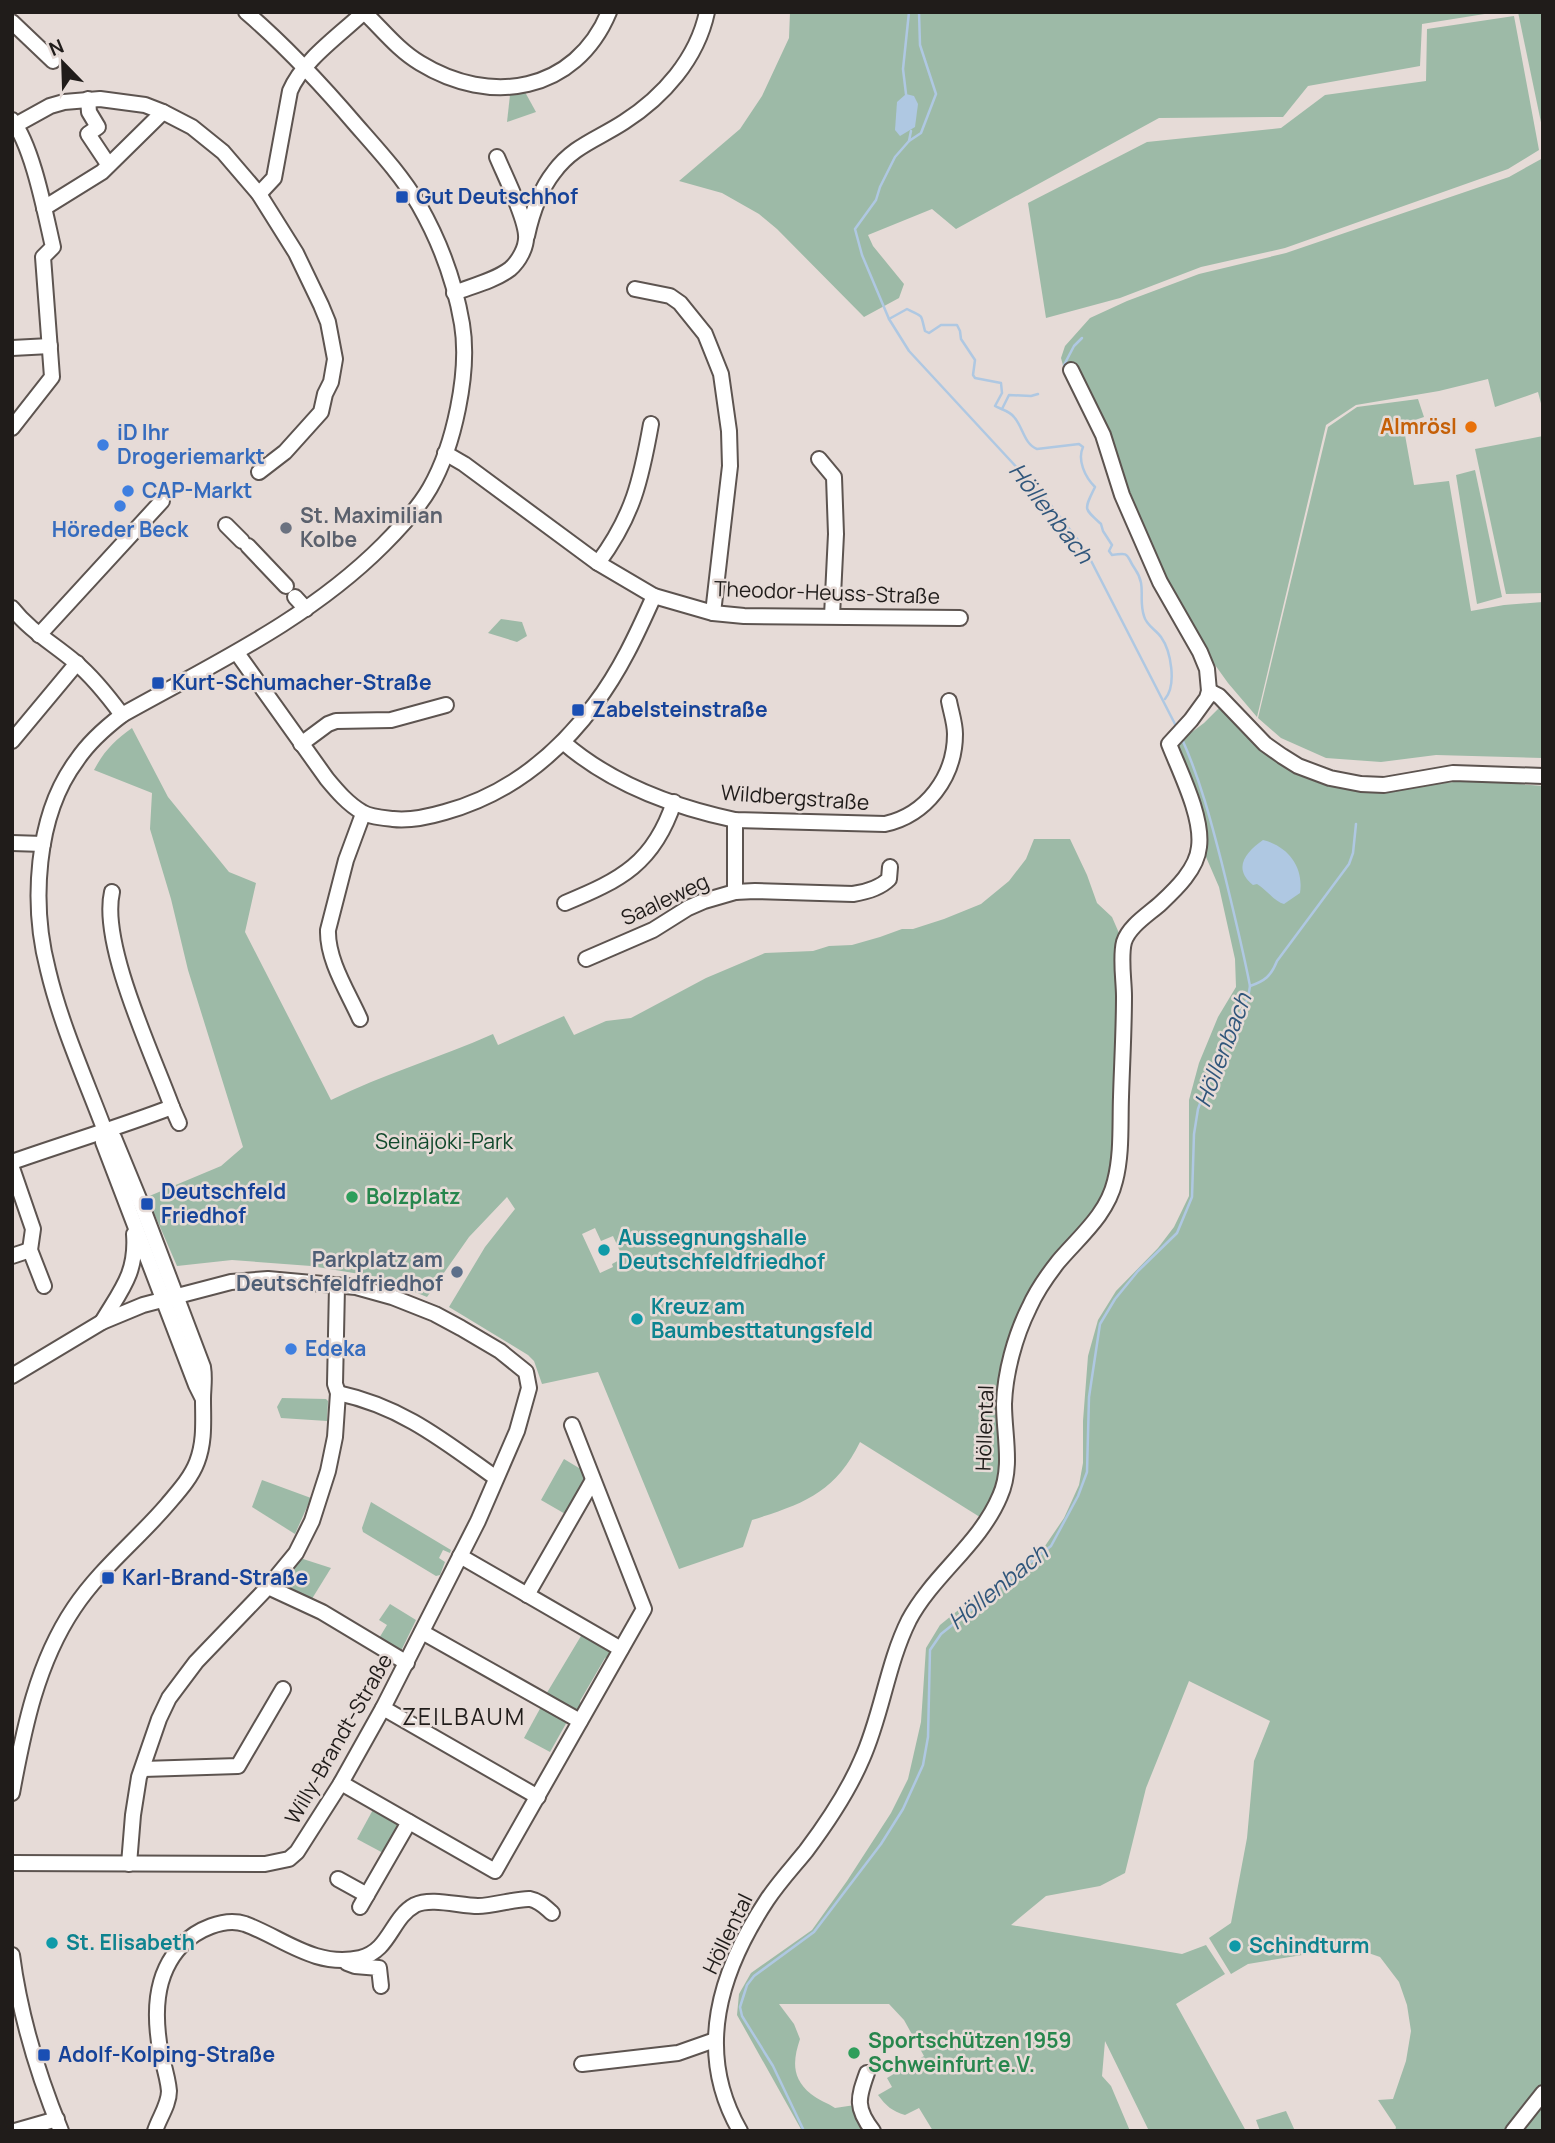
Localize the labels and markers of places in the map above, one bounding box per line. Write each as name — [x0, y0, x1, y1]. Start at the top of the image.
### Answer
place label: Gut Deutschhof — [416, 182, 578, 210]
marker: Gut Deutschhof — [394, 189, 410, 205]
place label: Almrösl — [1380, 412, 1457, 440]
place label: iD Ihr Drogeriemarkt — [117, 418, 265, 470]
marker: Almrösl — [1463, 419, 1479, 435]
marker: iD Ihr Drogeriemarkt — [95, 437, 111, 453]
place label: CAP-Markt — [142, 476, 252, 504]
marker: CAP-Markt — [120, 483, 136, 499]
marker: Höreder Beck — [112, 498, 128, 514]
place label: St. Maximilian Kolbe — [300, 501, 443, 553]
place label: Höreder Beck — [52, 515, 189, 543]
marker: St. Maximilian Kolbe — [278, 520, 294, 536]
place label: Kurt-Schumacher-Straße — [172, 668, 432, 696]
marker: Kurt-Schumacher-Straße — [150, 675, 166, 691]
place label: Zabelsteinstraße — [592, 695, 768, 723]
marker: Zabelsteinstraße — [570, 702, 586, 718]
place label: Deutschfeld Friedhof — [161, 1177, 286, 1229]
place label: Bolzplatz — [366, 1182, 461, 1210]
marker: Bolzplatz — [344, 1189, 360, 1205]
marker: Deutschfeld Friedhof — [139, 1196, 155, 1212]
place label: Aussegnungshalle Deutschfeldfriedhof — [618, 1223, 825, 1275]
marker: Aussegnungshalle Deutschfeldfriedhof — [596, 1242, 612, 1258]
place label: Parkplatz am Deutschfeldfriedhof — [236, 1245, 443, 1297]
marker: Parkplatz am Deutschfeldfriedhof — [449, 1264, 465, 1280]
place label: Kreuz am Baumbesttatungsfeld — [651, 1292, 873, 1344]
marker: Kreuz am Baumbesttatungsfeld — [629, 1311, 645, 1327]
place label: Edeka — [305, 1334, 366, 1362]
marker: Edeka — [283, 1341, 299, 1357]
place label: Karl-Brand-Straße — [122, 1563, 308, 1591]
marker: Karl-Brand-Straße — [100, 1570, 116, 1586]
place label: St. Elisabeth — [66, 1928, 195, 1956]
place label: Schindturm — [1249, 1931, 1369, 1959]
marker: St. Elisabeth — [44, 1935, 60, 1951]
marker: Schindturm — [1227, 1938, 1243, 1954]
place label: Sportschützen 1959 Schweinfurt e.V. — [868, 2026, 1072, 2078]
place label: Adolf-Kolping-Straße — [58, 2040, 275, 2068]
marker: Sportschützen 1959 Schweinfurt e.V. — [846, 2045, 862, 2061]
marker: Adolf-Kolping-Straße — [36, 2047, 52, 2063]

